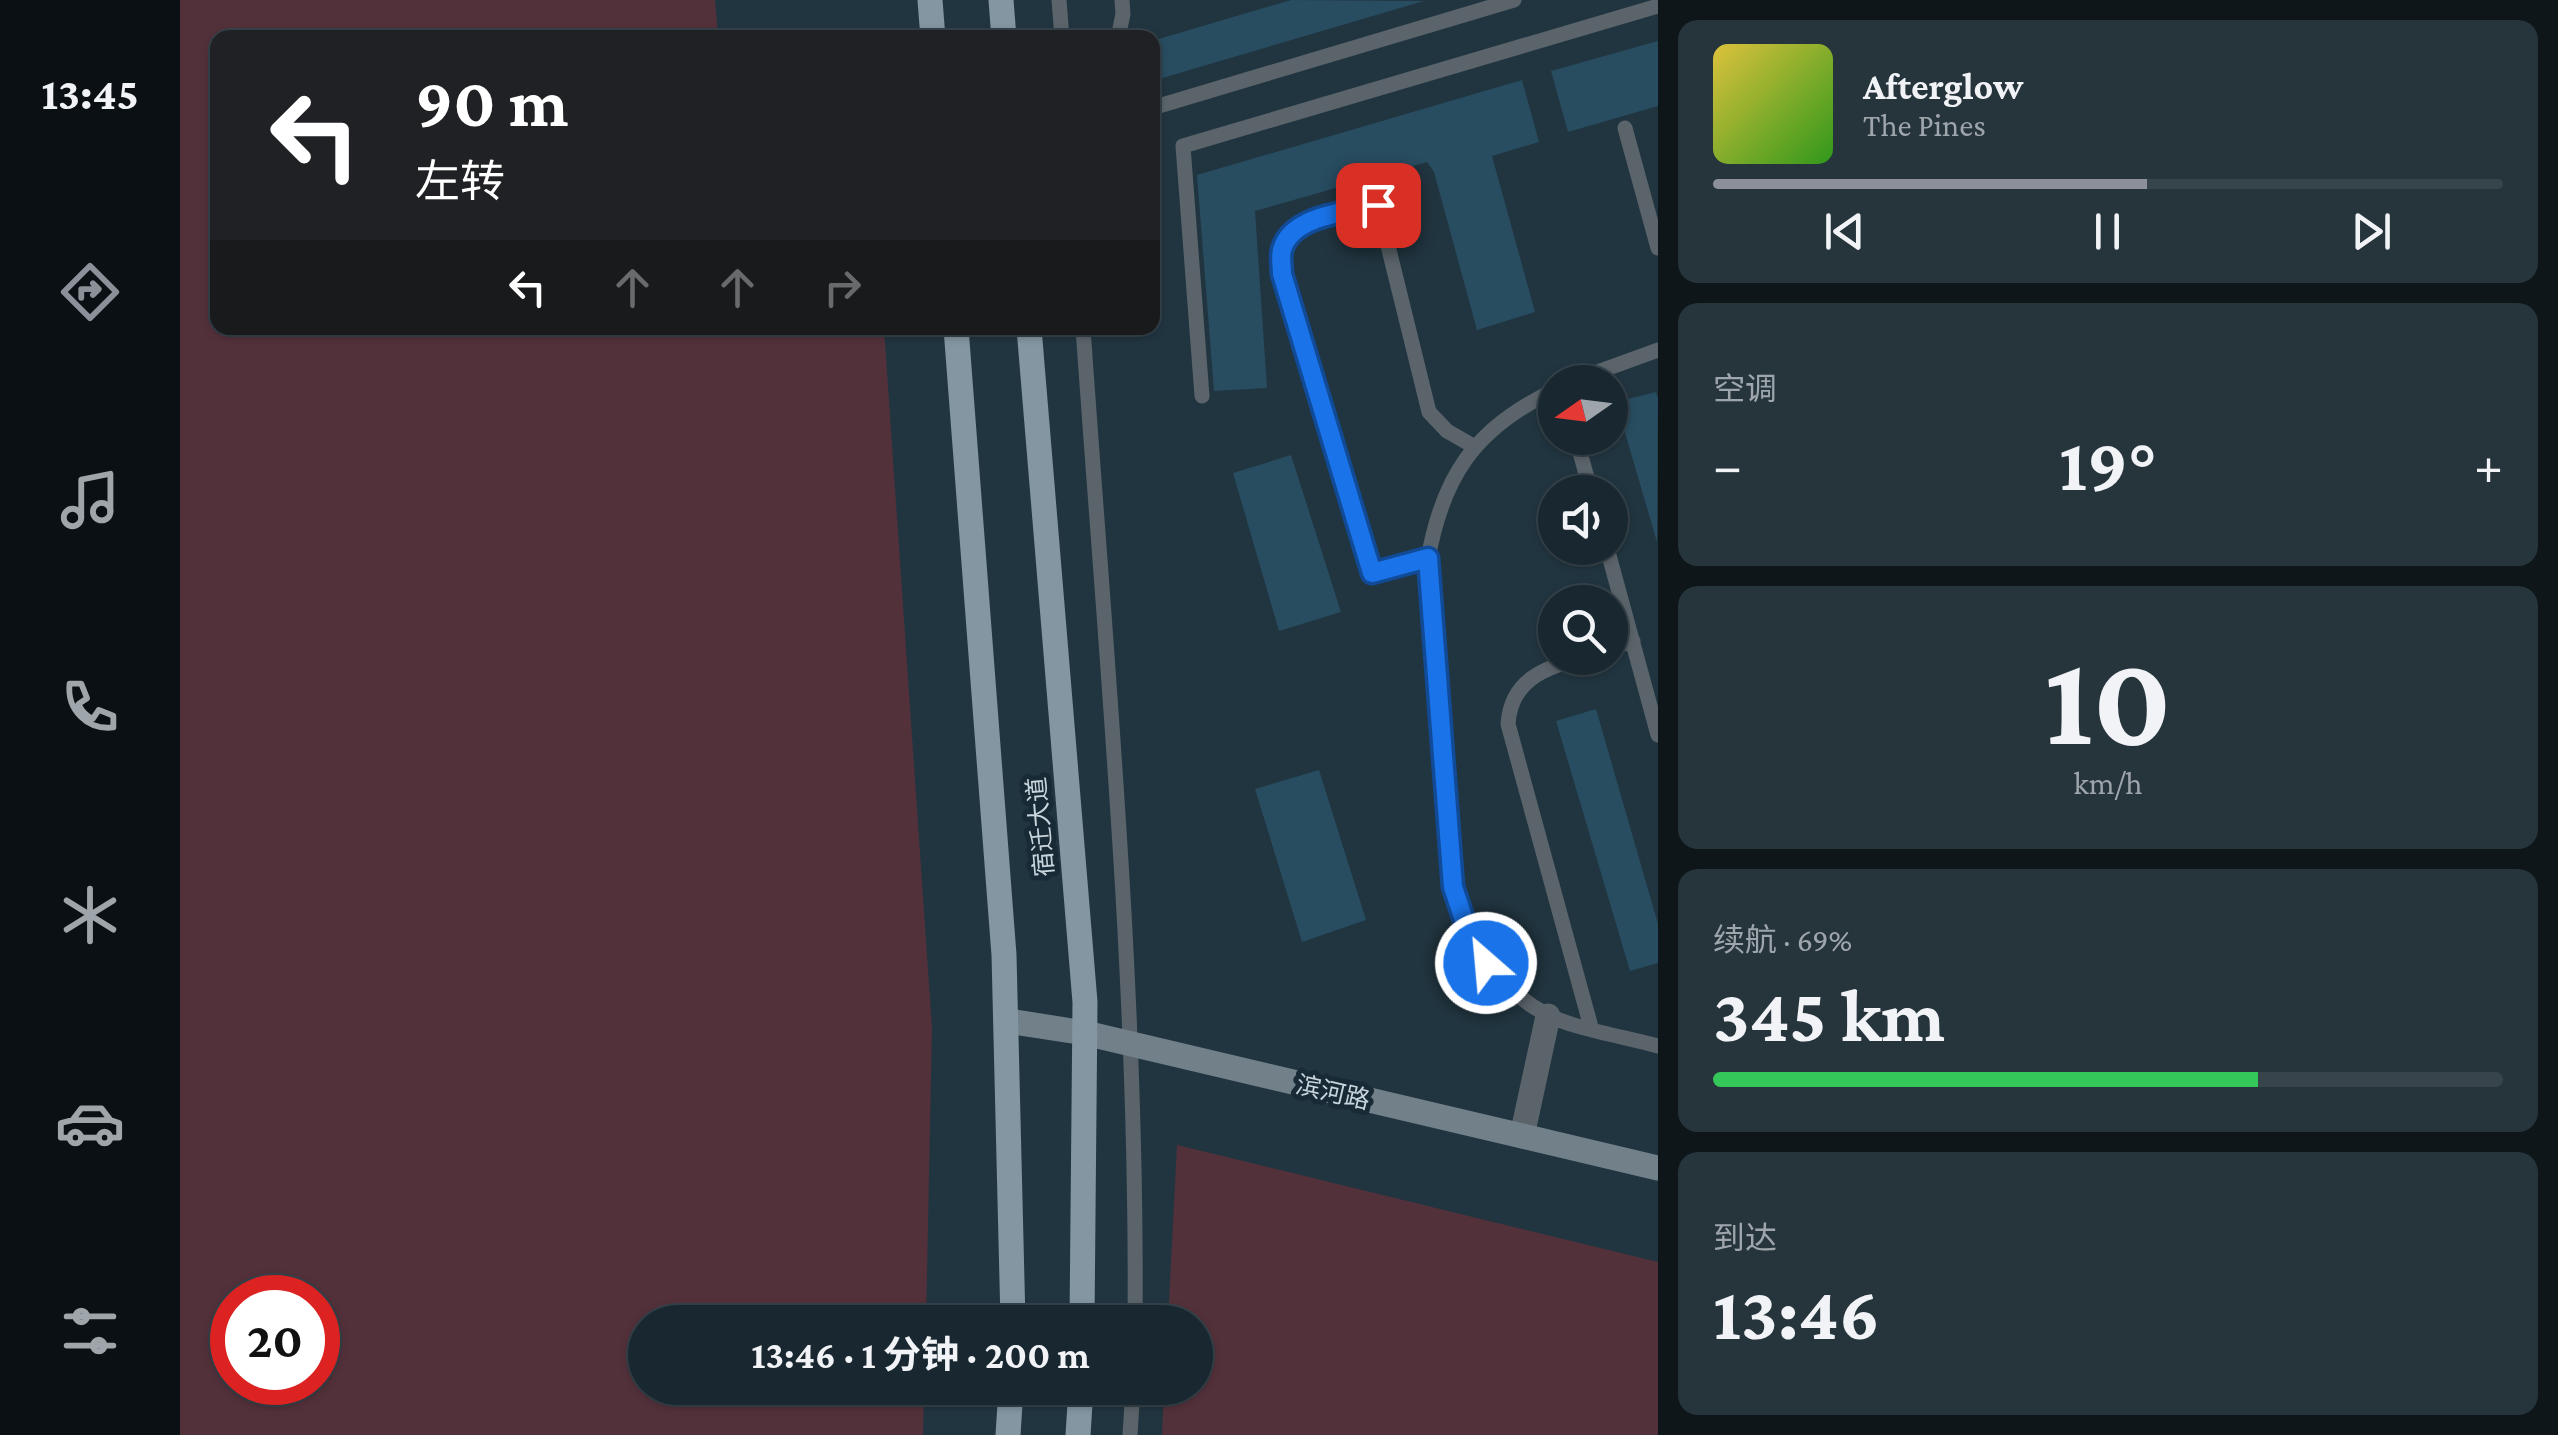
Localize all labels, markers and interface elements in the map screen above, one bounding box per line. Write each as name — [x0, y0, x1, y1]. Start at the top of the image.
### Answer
text: 90 m — [415, 63, 568, 141]
text: Afterglow — [1863, 65, 2023, 107]
text: 13:45 — [41, 69, 139, 119]
icon: left — [250, 70, 380, 200]
text: The Pines — [1863, 107, 1986, 143]
text: 左转 — [415, 157, 505, 207]
pin — [1336, 163, 1421, 248]
icon: arrive — [1351, 178, 1406, 233]
icon: previous — [1817, 204, 1872, 259]
icon: pause — [2080, 204, 2135, 259]
icon: next — [2344, 204, 2399, 259]
icon: directions — [55, 257, 125, 327]
icon: left — [500, 260, 555, 315]
icon: ahead — [605, 260, 660, 315]
icon: ahead — [710, 260, 765, 315]
icon: right — [815, 260, 870, 315]
north arrow — [1538, 365, 1628, 455]
map controls — [1538, 365, 1628, 675]
text: 空调 — [1713, 371, 1777, 407]
text: 19° — [2059, 423, 2157, 506]
text: − — [1713, 435, 1742, 496]
text: + — [2474, 435, 2503, 496]
icon: music — [55, 465, 125, 535]
button: sound — [1538, 475, 1628, 565]
button: search — [1538, 585, 1628, 675]
text: 10 — [2044, 627, 2172, 772]
icon: phone — [55, 672, 125, 742]
text: km/h — [2074, 765, 2143, 801]
street label: 宿迁大道 — [1023, 776, 1058, 878]
icon: climate — [55, 880, 125, 950]
position arrow — [1434, 911, 1538, 1015]
text: 续航 · 69% — [1713, 922, 1852, 958]
text: 345 km — [1713, 974, 1945, 1057]
street label: 滨河路 — [1293, 1071, 1372, 1114]
icon: car — [55, 1088, 125, 1158]
text: 到达 — [1713, 1220, 1777, 1256]
text: 13:46 — [1713, 1272, 1880, 1355]
speed limit sign: 20 — [210, 1275, 340, 1405]
icon: filters — [55, 1296, 125, 1366]
text: 13:46 · 1 分钟 · 200 m — [751, 1334, 1090, 1376]

